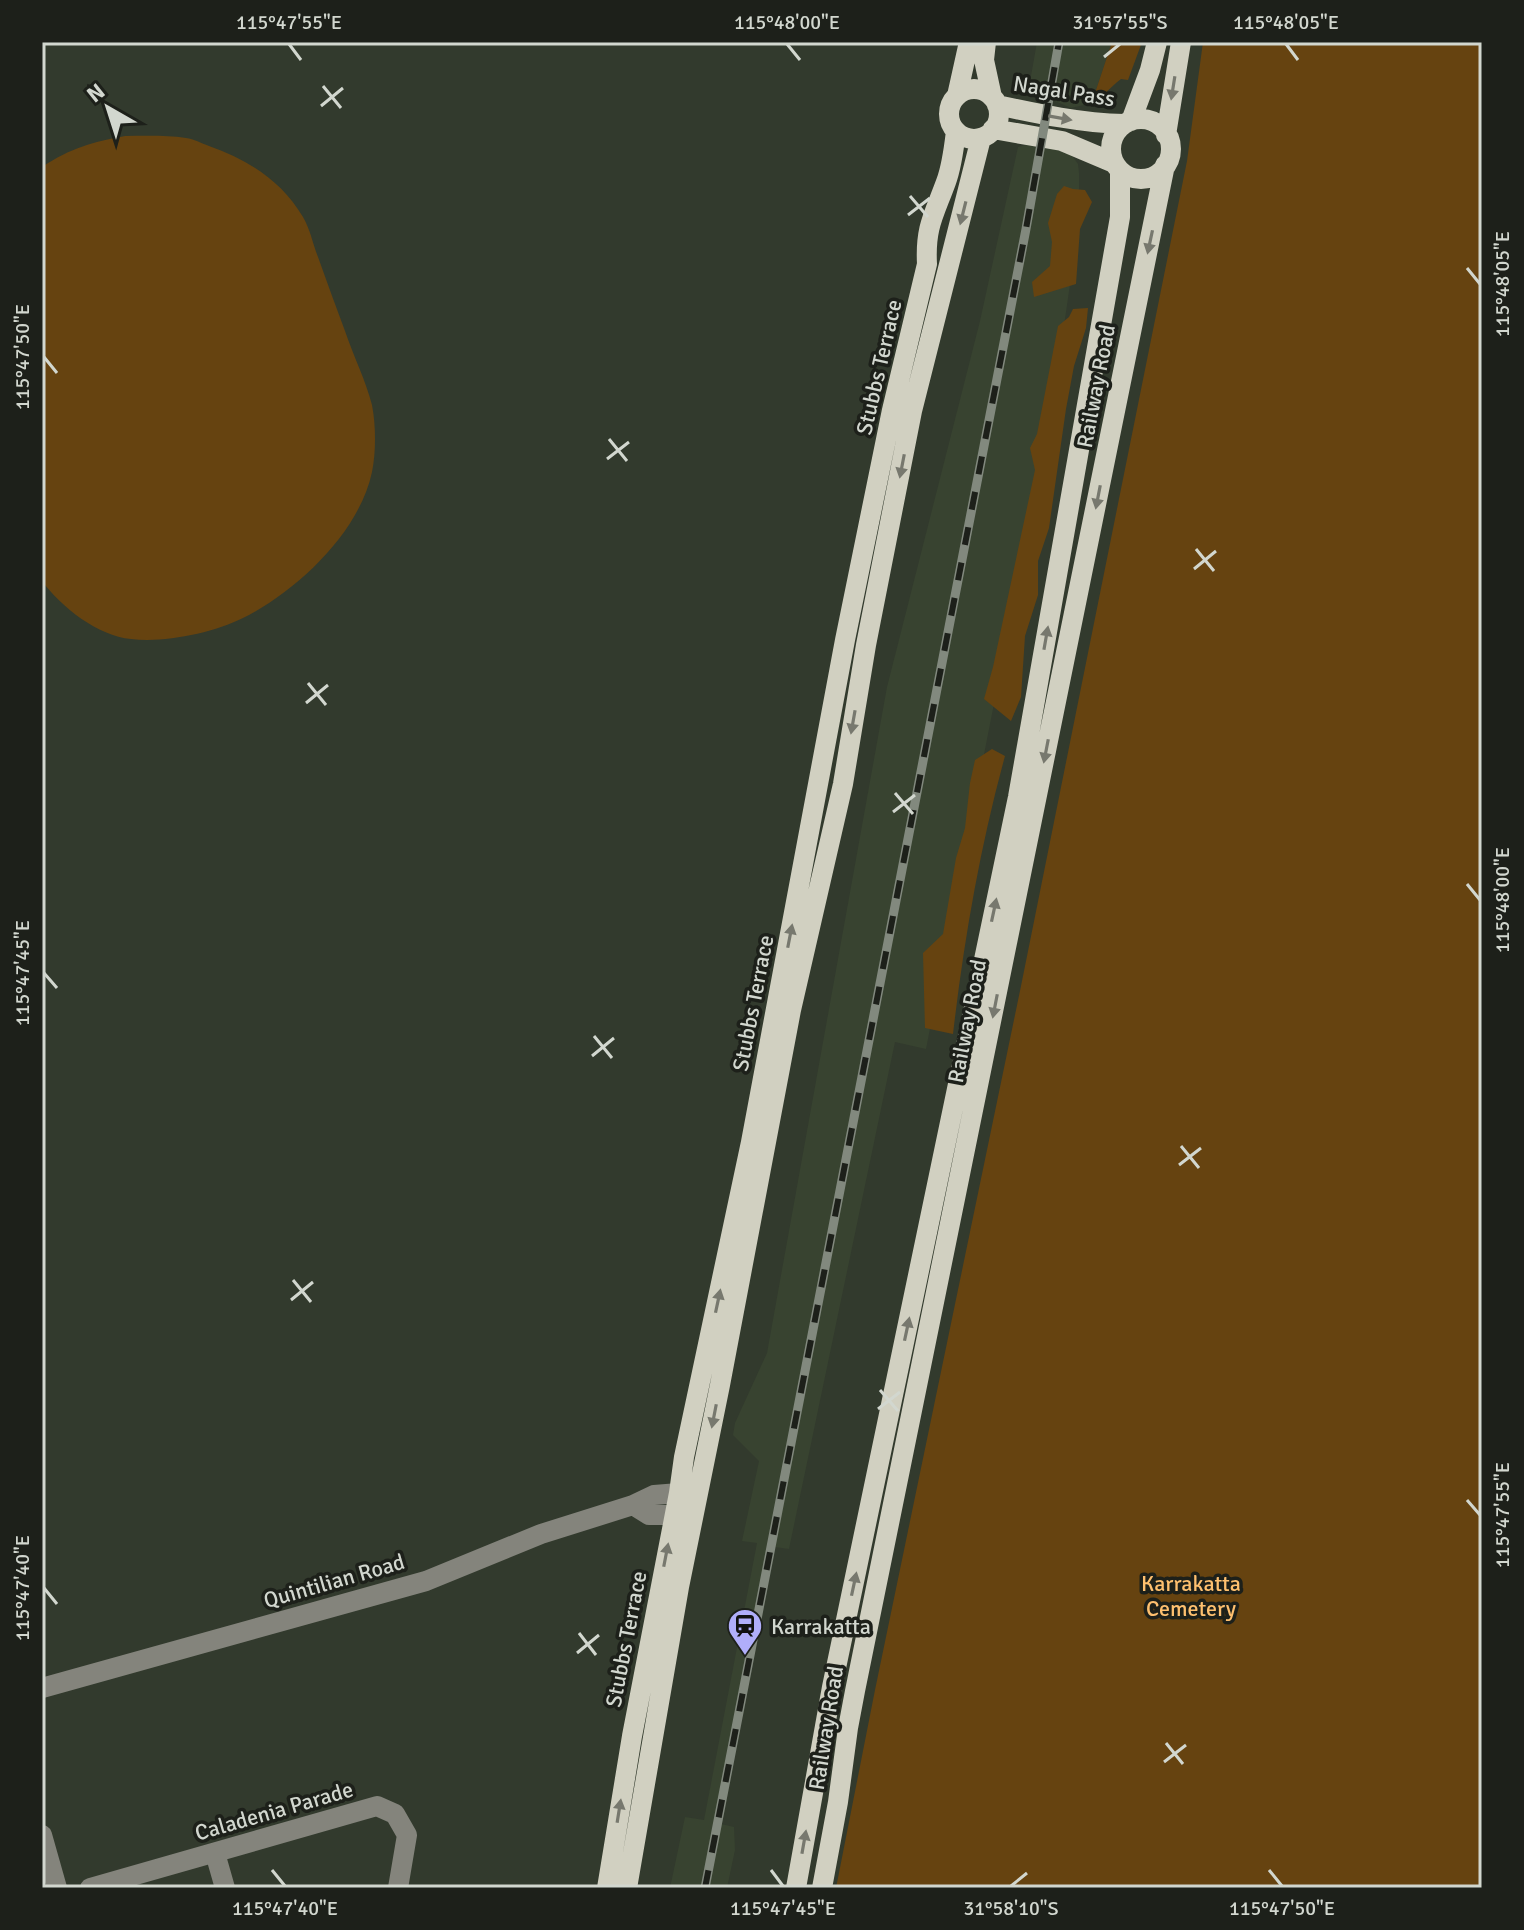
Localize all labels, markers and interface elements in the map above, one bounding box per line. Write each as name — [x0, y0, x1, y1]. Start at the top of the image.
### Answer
text: 115°47'55"E — [236, 10, 342, 35]
text: 115°48'00"E — [734, 10, 840, 35]
text: 31°57'55"S — [1072, 10, 1168, 35]
text: 115°48'05"E — [1233, 10, 1339, 35]
north arrow — [68, 68, 148, 148]
street label: Nagal Pass — [1011, 70, 1117, 112]
one-way arrow — [1166, 76, 1179, 101]
text: N — [81, 78, 110, 108]
one-way arrow — [1048, 112, 1073, 124]
one-way arrow — [956, 201, 968, 226]
one-way arrow — [1143, 229, 1156, 254]
text: 115°48'05"E — [1490, 231, 1515, 337]
street label: Stubbs Terrace — [850, 297, 908, 437]
text: 115°47'50"E — [10, 304, 35, 410]
street label: Railway Road — [1071, 322, 1121, 450]
one-way arrow — [895, 454, 907, 479]
one-way arrow — [1091, 484, 1104, 509]
one-way arrow — [1040, 625, 1052, 650]
one-way arrow — [846, 709, 859, 734]
one-way arrow — [1040, 739, 1052, 764]
text: 115°48'00"E — [1490, 847, 1515, 953]
one-way arrow — [988, 897, 1001, 922]
text: 115°47'45"E — [10, 920, 35, 1026]
one-way arrow — [784, 923, 796, 948]
street label: Stubbs Terrace — [727, 933, 779, 1073]
street label: Railway Road — [942, 957, 992, 1085]
one-way arrow — [988, 994, 1000, 1019]
one-way arrow — [712, 1288, 724, 1313]
one-way arrow — [901, 1317, 914, 1342]
one-way arrow — [707, 1403, 719, 1428]
text: 115°47'55"E — [1490, 1462, 1515, 1568]
text: 115°47'40"E — [10, 1535, 35, 1641]
one-way arrow — [661, 1543, 673, 1568]
street label: Quintilian Road — [260, 1548, 408, 1614]
street label: Stubbs Terrace — [600, 1569, 652, 1709]
park label: Karrakatta Cemetery — [1141, 1570, 1241, 1622]
one-way arrow — [848, 1571, 860, 1596]
station icon: Karrakatta — [726, 1607, 764, 1657]
place label: Karrakatta — [771, 1613, 871, 1640]
street label: Railway Road — [803, 1664, 849, 1792]
street label: Caladenia Parade — [192, 1776, 356, 1846]
one-way arrow — [614, 1798, 626, 1823]
one-way arrow — [798, 1829, 811, 1854]
text: 115°47'40"E — [232, 1896, 338, 1921]
text: 115°47'45"E — [730, 1896, 836, 1921]
text: 31°58'10"S — [963, 1896, 1059, 1921]
text: 115°47'50"E — [1229, 1896, 1335, 1921]

